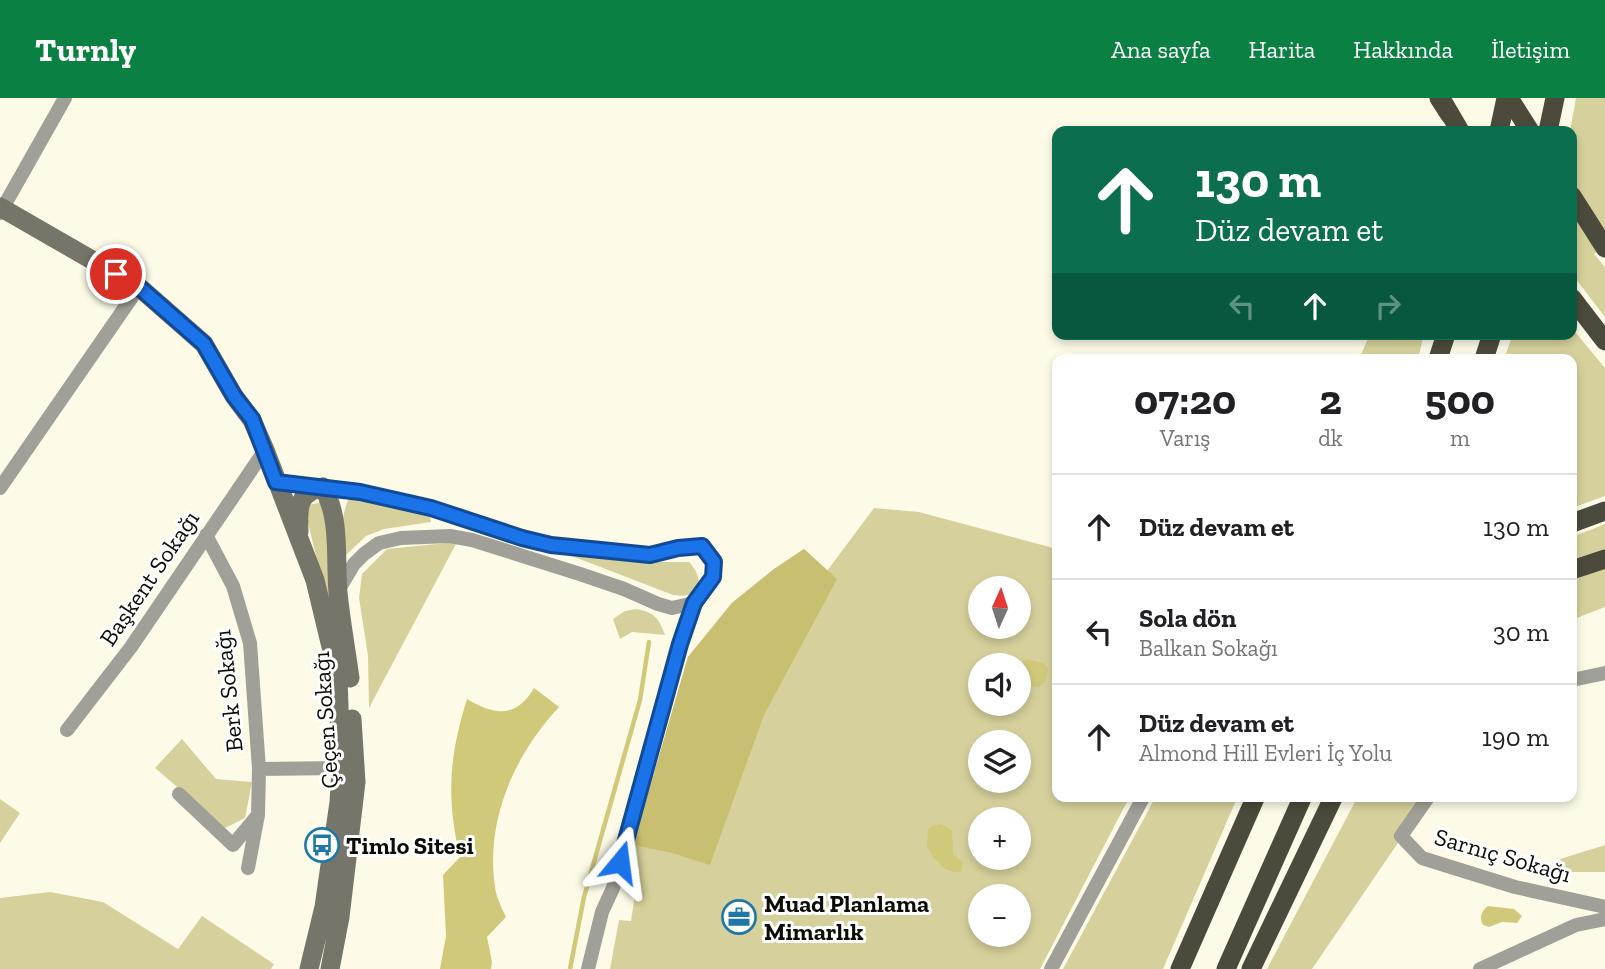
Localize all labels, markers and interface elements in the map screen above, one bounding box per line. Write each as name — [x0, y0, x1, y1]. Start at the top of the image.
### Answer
text: Turnly — [35, 30, 136, 69]
text: Ana sayfa — [1111, 35, 1211, 64]
text: Harita — [1249, 35, 1315, 64]
text: Hakkında — [1353, 35, 1453, 64]
text: İletişim — [1491, 35, 1570, 64]
text: 130 m — [1195, 151, 1321, 210]
icon: ahead — [1080, 154, 1171, 245]
text: Düz devam et — [1195, 211, 1383, 249]
pin — [86, 244, 146, 304]
icon: arrive — [97, 255, 135, 293]
icon: left — [1223, 287, 1261, 325]
icon: ahead — [1296, 287, 1334, 325]
icon: right — [1369, 287, 1407, 325]
text: 07:20 — [1134, 374, 1236, 425]
text: 2 — [1319, 374, 1342, 425]
text: 500 — [1425, 374, 1495, 425]
text: Varış — [1160, 424, 1210, 452]
text: dk — [1318, 424, 1343, 452]
text: m — [1450, 424, 1470, 452]
street label: Başkent Sokağı — [93, 505, 205, 651]
icon: ahead — [1080, 508, 1118, 546]
text: Düz devam et — [1139, 511, 1294, 543]
text: 130 m — [1483, 511, 1549, 543]
north arrow — [968, 576, 1031, 639]
map controls — [968, 576, 1031, 947]
text: Sola dön — [1139, 602, 1236, 634]
icon: left — [1080, 613, 1118, 651]
text: 30 m — [1493, 616, 1549, 648]
street label: Berk Sokağı — [207, 628, 249, 754]
text: Balkan Sokağı — [1139, 634, 1278, 662]
street label: Çeçen Sokağı — [306, 650, 344, 790]
button: sound — [968, 653, 1031, 716]
text: Düz devam et — [1139, 707, 1294, 739]
icon: ahead — [1080, 718, 1118, 756]
text: 190 m — [1482, 721, 1549, 753]
button: layers — [968, 730, 1031, 793]
text: Almond Hill Evleri İç Yolu — [1139, 739, 1392, 767]
button: + — [968, 807, 1031, 870]
street label: Sarnıç Sokağı — [1431, 822, 1575, 888]
position arrow — [583, 825, 657, 899]
bus stop icon: Timlo Sitesi — [303, 826, 341, 864]
place label: Timlo Sitesi — [346, 831, 474, 860]
button: − — [968, 884, 1031, 947]
place label: Muad Planlama Mimarlık — [764, 889, 929, 946]
office icon: Muad Planlama Mimarlık — [720, 898, 758, 936]

